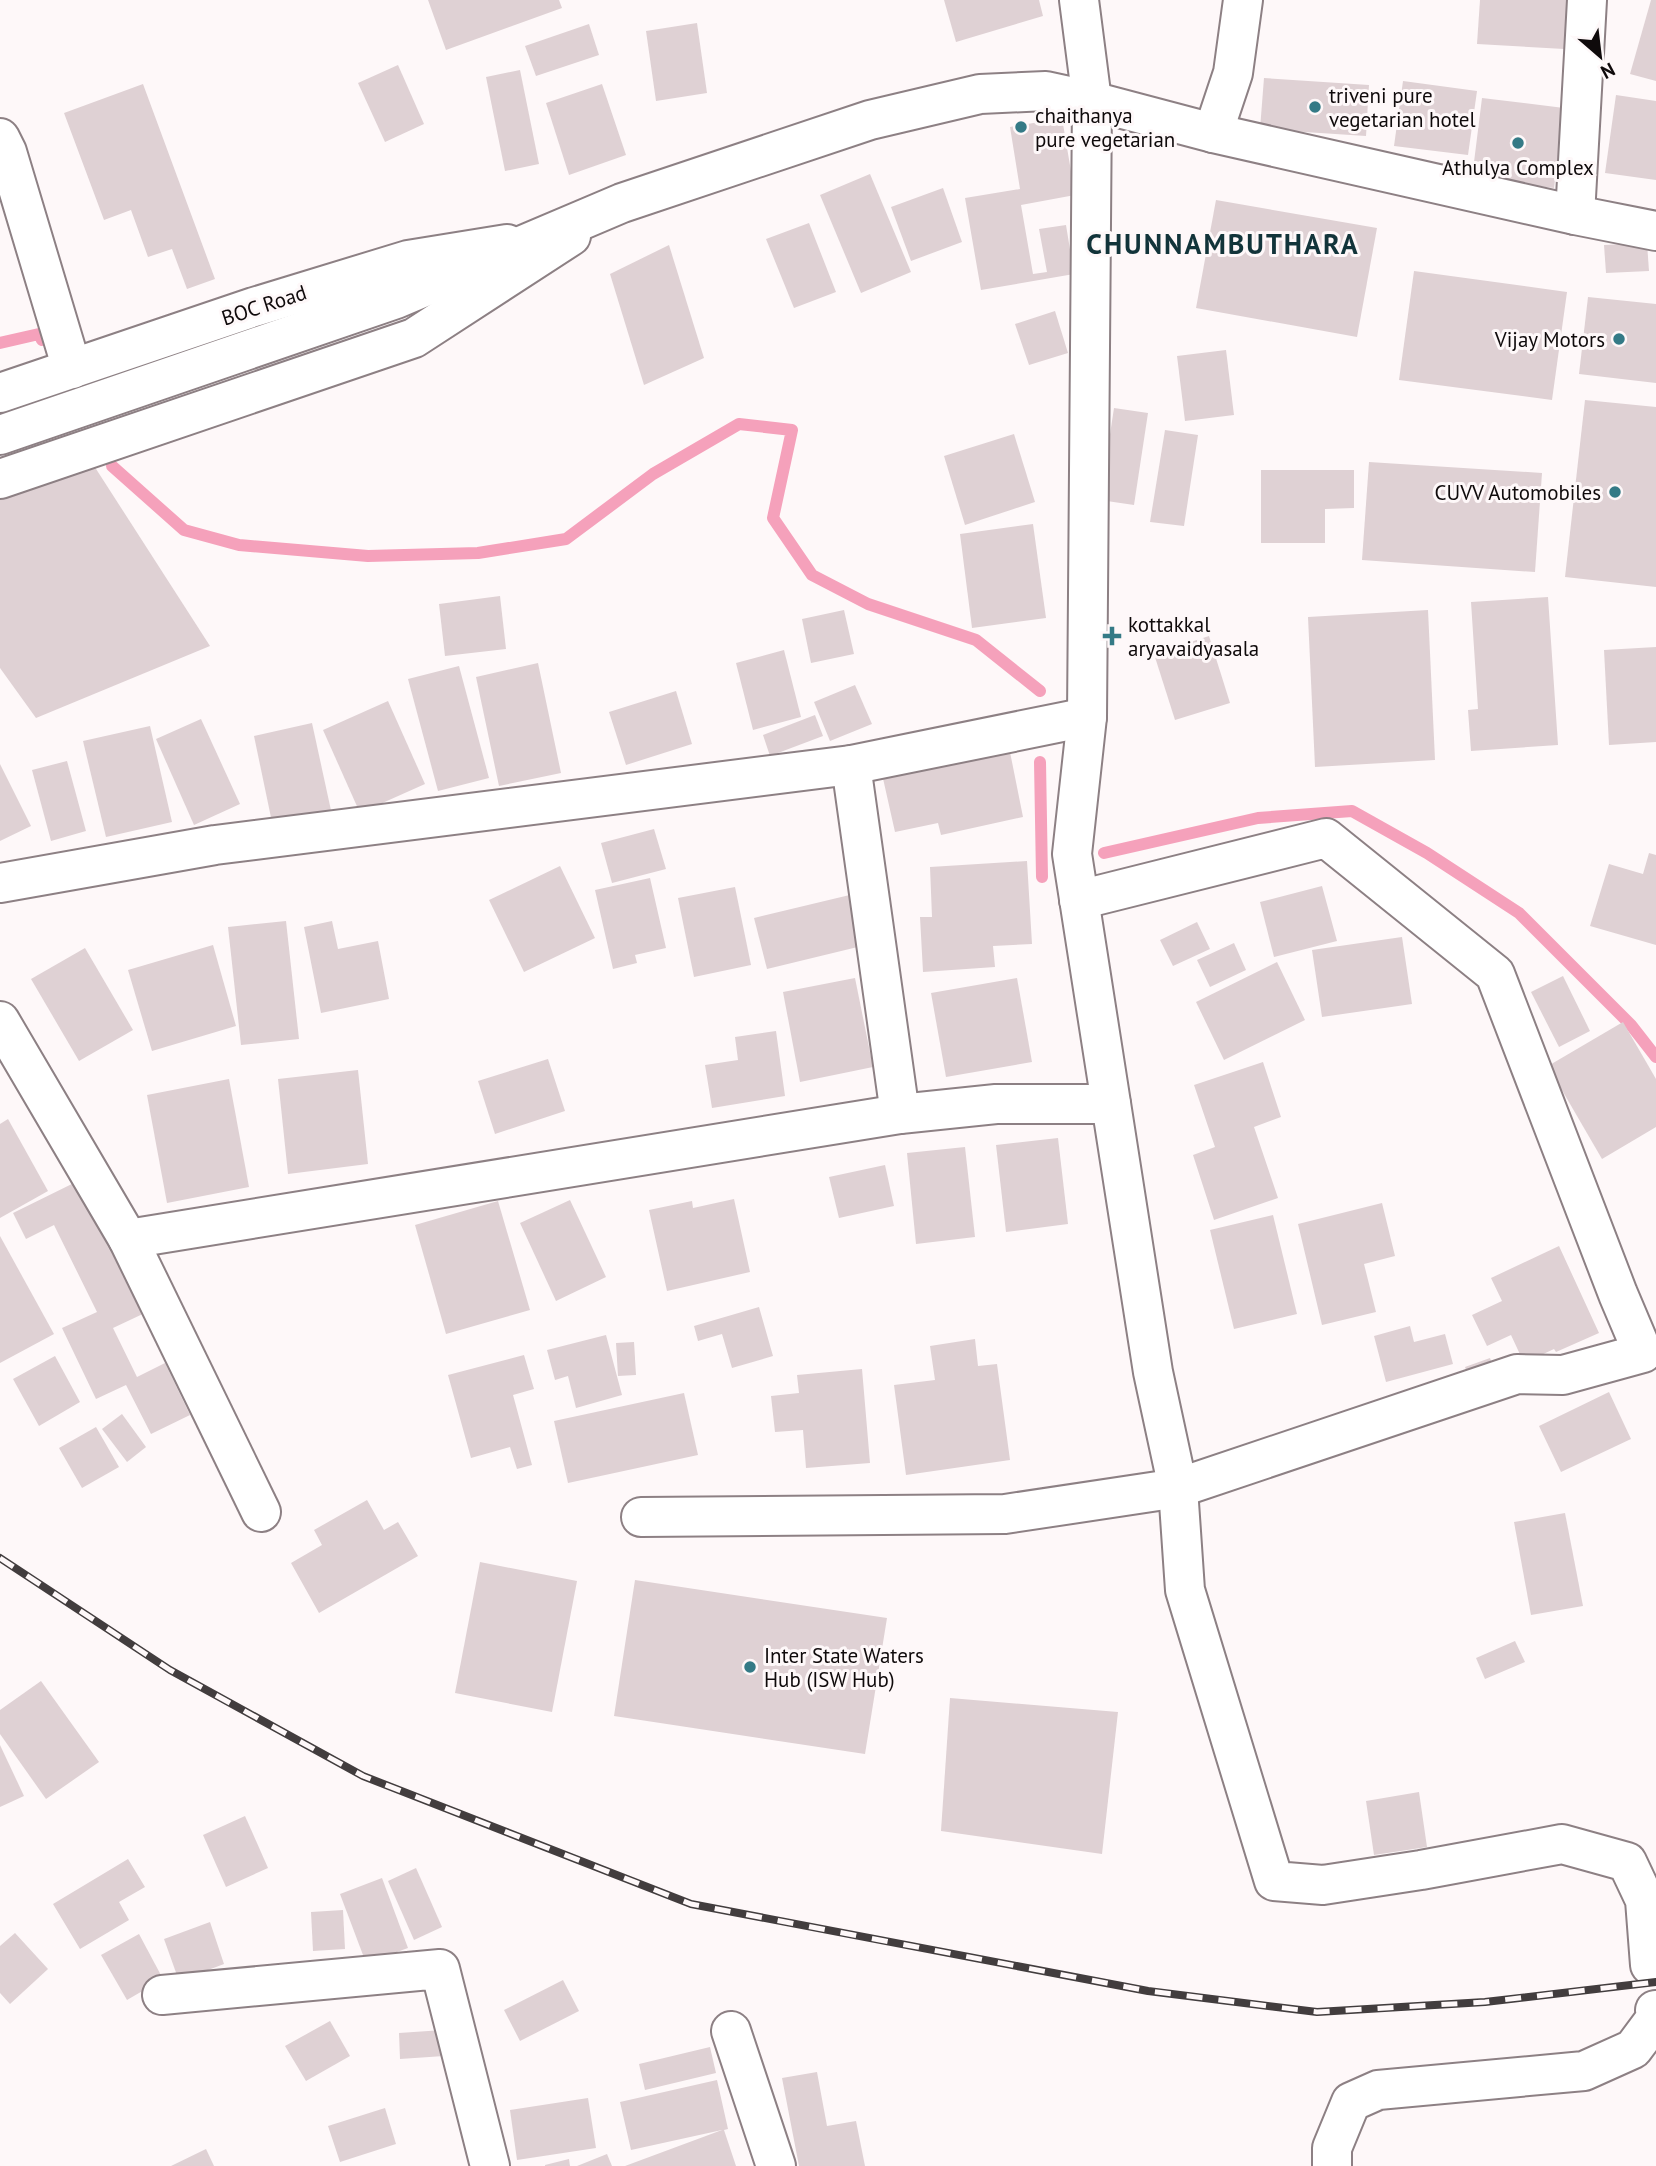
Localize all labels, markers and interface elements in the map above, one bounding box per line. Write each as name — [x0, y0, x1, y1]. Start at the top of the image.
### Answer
north arrow — [1565, 21, 1635, 91]
text: N — [1597, 57, 1619, 85]
place label: triveni pure vegetarian hotel — [1329, 82, 1476, 133]
marker: triveni pure vegetarian hotel — [1307, 99, 1323, 115]
place label: chaithanya pure vegetarian — [1035, 102, 1175, 153]
marker: chaithanya pure vegetarian — [1013, 119, 1029, 135]
marker: Athulya Complex — [1510, 135, 1526, 151]
place label: Athulya Complex — [1442, 154, 1594, 181]
district label: CHUNNAMBUTHARA — [1086, 225, 1360, 262]
street label: BOC Road — [218, 279, 310, 331]
place label: Vijay Motors — [1494, 326, 1605, 353]
marker: Vijay Motors — [1611, 331, 1627, 347]
place label: CUVV Automobiles — [1434, 479, 1601, 506]
marker: CUVV Automobiles — [1607, 484, 1623, 500]
place label: kottakkal aryavaidyasala — [1128, 611, 1259, 662]
marker: kottakkal aryavaidyasala — [1102, 626, 1122, 646]
place label: Inter State Waters Hub (ISW Hub) — [764, 1642, 924, 1693]
marker: Inter State Waters Hub (ISW Hub) — [742, 1659, 758, 1675]

